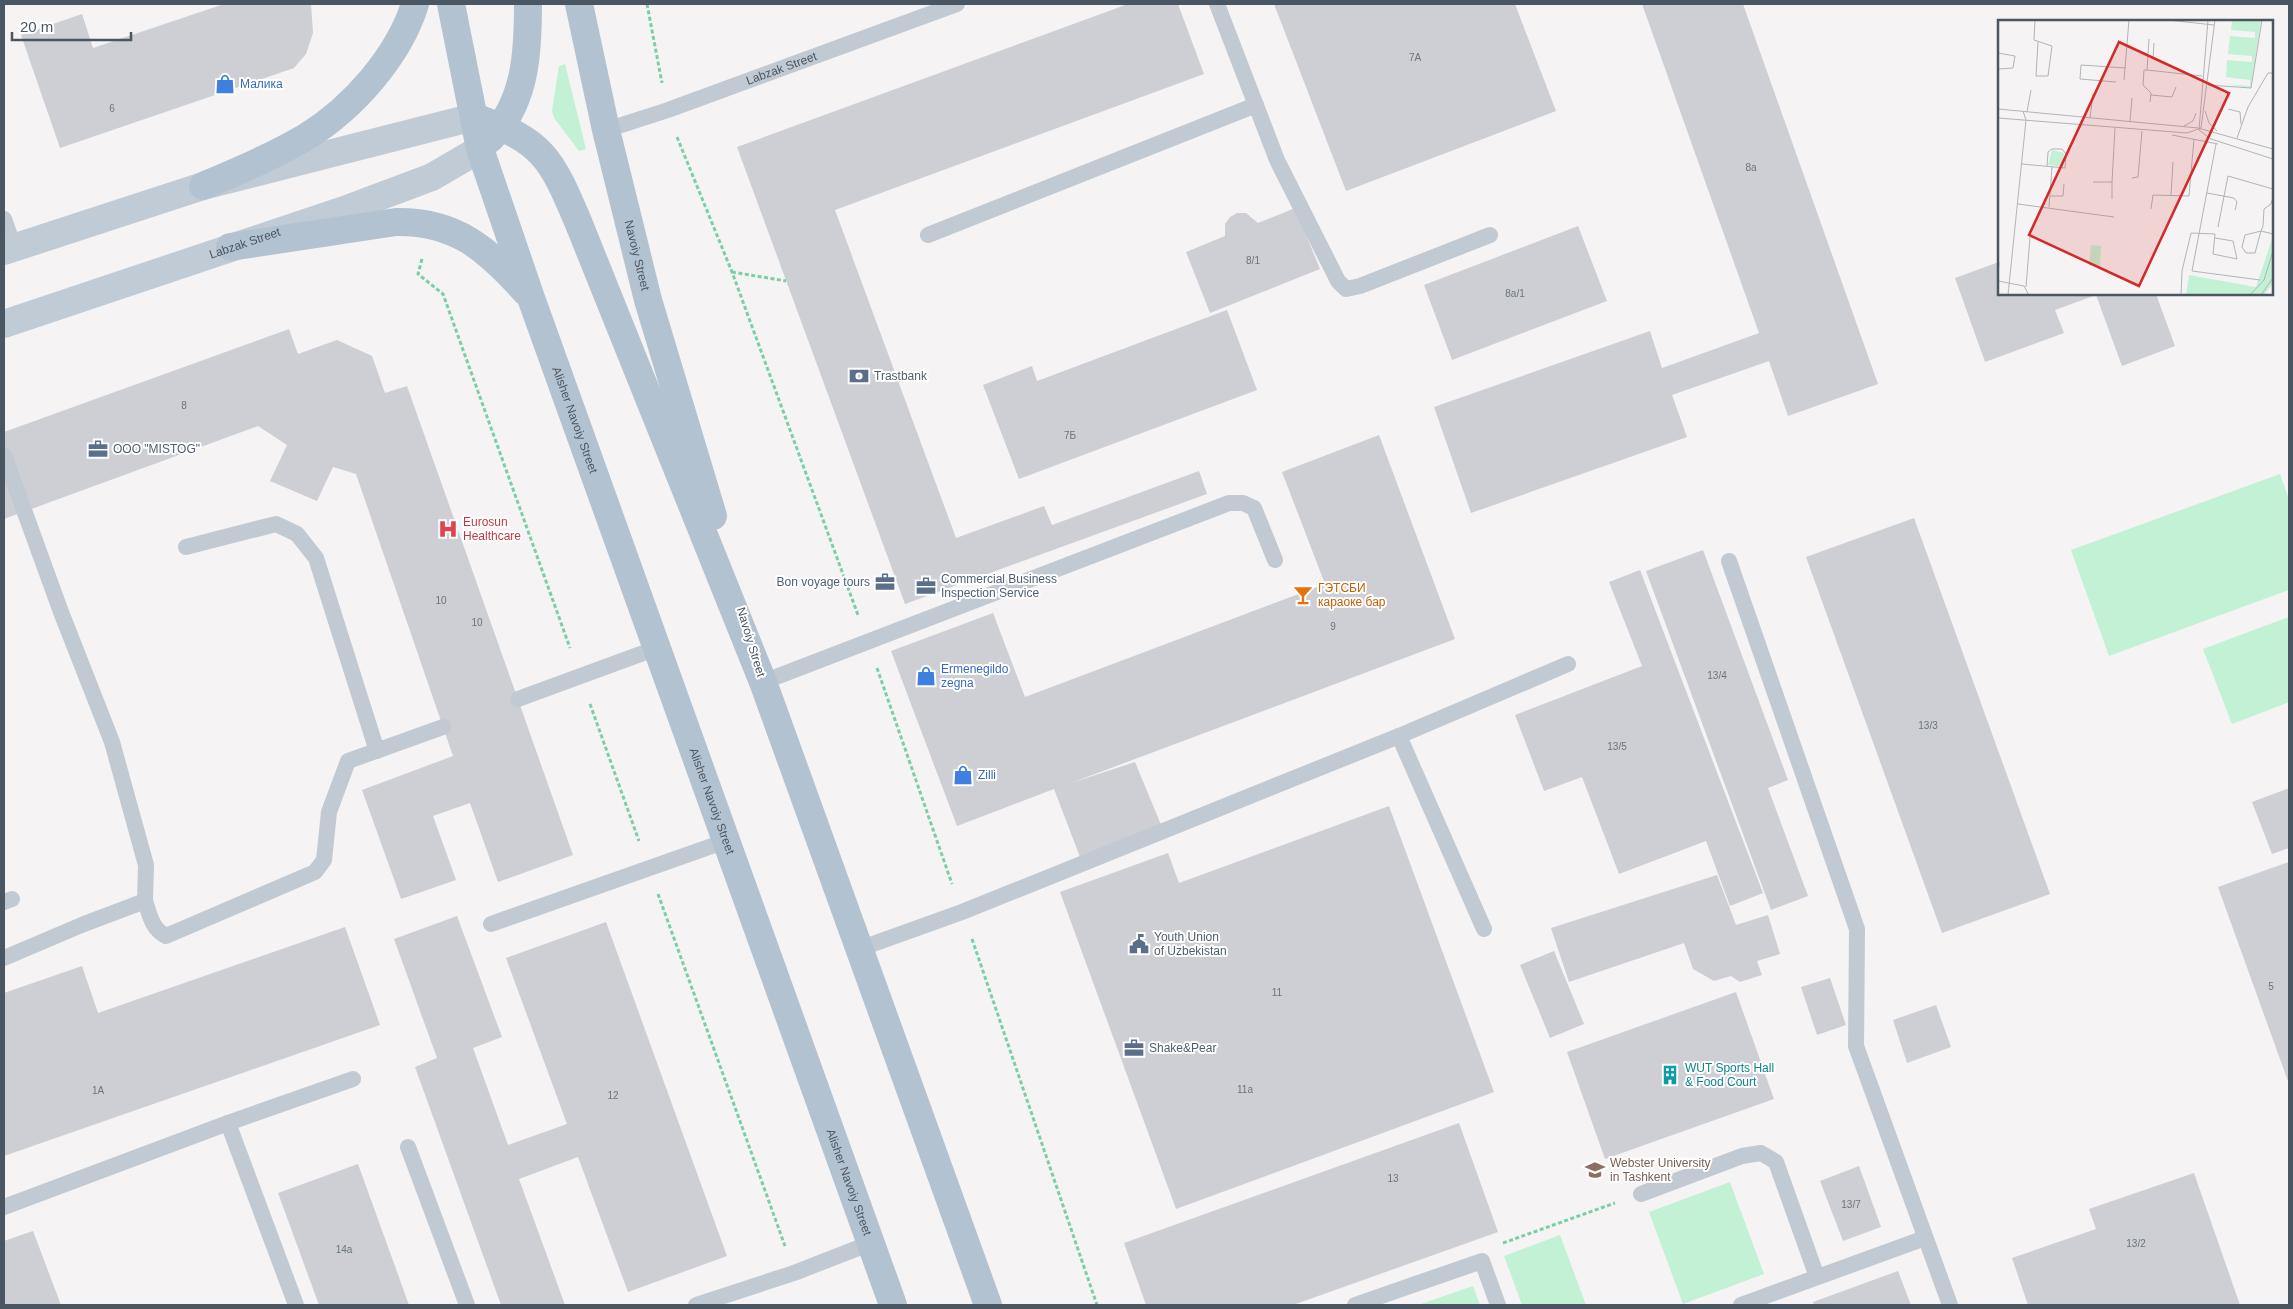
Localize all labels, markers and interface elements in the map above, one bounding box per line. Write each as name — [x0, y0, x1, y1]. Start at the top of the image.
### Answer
scale bar — [12, 10, 131, 42]
text: 20 m — [20, 18, 53, 35]
inset map — [1998, 20, 2273, 295]
street label: Labzak Street — [744, 49, 819, 88]
house number: 7A — [1409, 52, 1421, 63]
shop icon: Малика — [214, 73, 236, 95]
place label: Малика — [240, 77, 283, 91]
house number: 6 — [109, 103, 115, 114]
house number: 8a — [1745, 162, 1757, 173]
street label: Navoiy Street — [622, 219, 653, 293]
street label: Labzak Street — [207, 225, 283, 262]
house number: 8/1 — [1246, 255, 1260, 266]
house number: 8a/1 — [1505, 288, 1525, 299]
street label: Alisher Navoiy Street — [549, 365, 601, 476]
bank icon: Trastbank — [848, 365, 870, 387]
place label: Trastbank — [874, 369, 928, 383]
house number: 8 — [181, 400, 187, 411]
house number: 7Б — [1064, 430, 1076, 441]
office icon: ООО "MISTOG" — [87, 438, 109, 460]
place label: ООО "MISTOG" — [113, 442, 200, 456]
place label: Eurosun Healthcare — [463, 515, 521, 543]
hospital icon: Eurosun Healthcare — [437, 518, 459, 540]
office icon: Bon voyage tours — [874, 571, 896, 593]
place label: Commercial Business Inspection Service — [941, 572, 1057, 600]
place label: Bon voyage tours — [777, 575, 870, 589]
office icon: Commercial Business Inspection Service — [915, 575, 937, 597]
place label: ГЭТСБИ караоке бар — [1318, 581, 1386, 609]
bar icon: ГЭТСБИ караоке бар — [1292, 584, 1314, 606]
house number: 10 — [435, 595, 447, 606]
street label: Navoiy Street — [734, 606, 768, 679]
house number: 10 — [471, 617, 483, 628]
house number: 9 — [1330, 621, 1336, 632]
place label: Ermenegildo zegna — [941, 662, 1009, 690]
shop icon: Ermenegildo zegna — [915, 665, 937, 687]
house number: 13/4 — [1707, 670, 1727, 681]
house number: 13/3 — [1918, 720, 1938, 731]
house number: 13/5 — [1607, 741, 1627, 752]
street label: Alisher Navoiy Street — [686, 746, 738, 857]
shop icon: Zilli — [952, 764, 974, 786]
place label: Zilli — [978, 768, 996, 782]
place label: Youth Union of Uzbekistan — [1154, 930, 1227, 958]
public building icon: Youth Union of Uzbekistan — [1128, 933, 1150, 955]
house number: 5 — [2268, 981, 2274, 992]
house number: 11 — [1272, 987, 1283, 998]
office icon: Shake&Pear — [1123, 1037, 1145, 1059]
place label: Shake&Pear — [1149, 1041, 1216, 1055]
place label: WUT Sports Hall & Food Court — [1685, 1061, 1774, 1089]
building icon: WUT Sports Hall & Food Court — [1659, 1064, 1681, 1086]
house number: 11а — [1237, 1084, 1253, 1095]
house number: 1А — [92, 1085, 104, 1096]
house number: 12 — [607, 1090, 619, 1101]
street label: Alisher Navoiy Street — [823, 1127, 875, 1238]
place label: Webster University in Tashkent — [1610, 1156, 1710, 1184]
school or university icon: Webster University in Tashkent — [1584, 1159, 1606, 1181]
house number: 13 — [1387, 1173, 1399, 1184]
house number: 13/7 — [1841, 1199, 1861, 1210]
house number: 13/2 — [2126, 1238, 2146, 1249]
house number: 14a — [336, 1244, 353, 1255]

